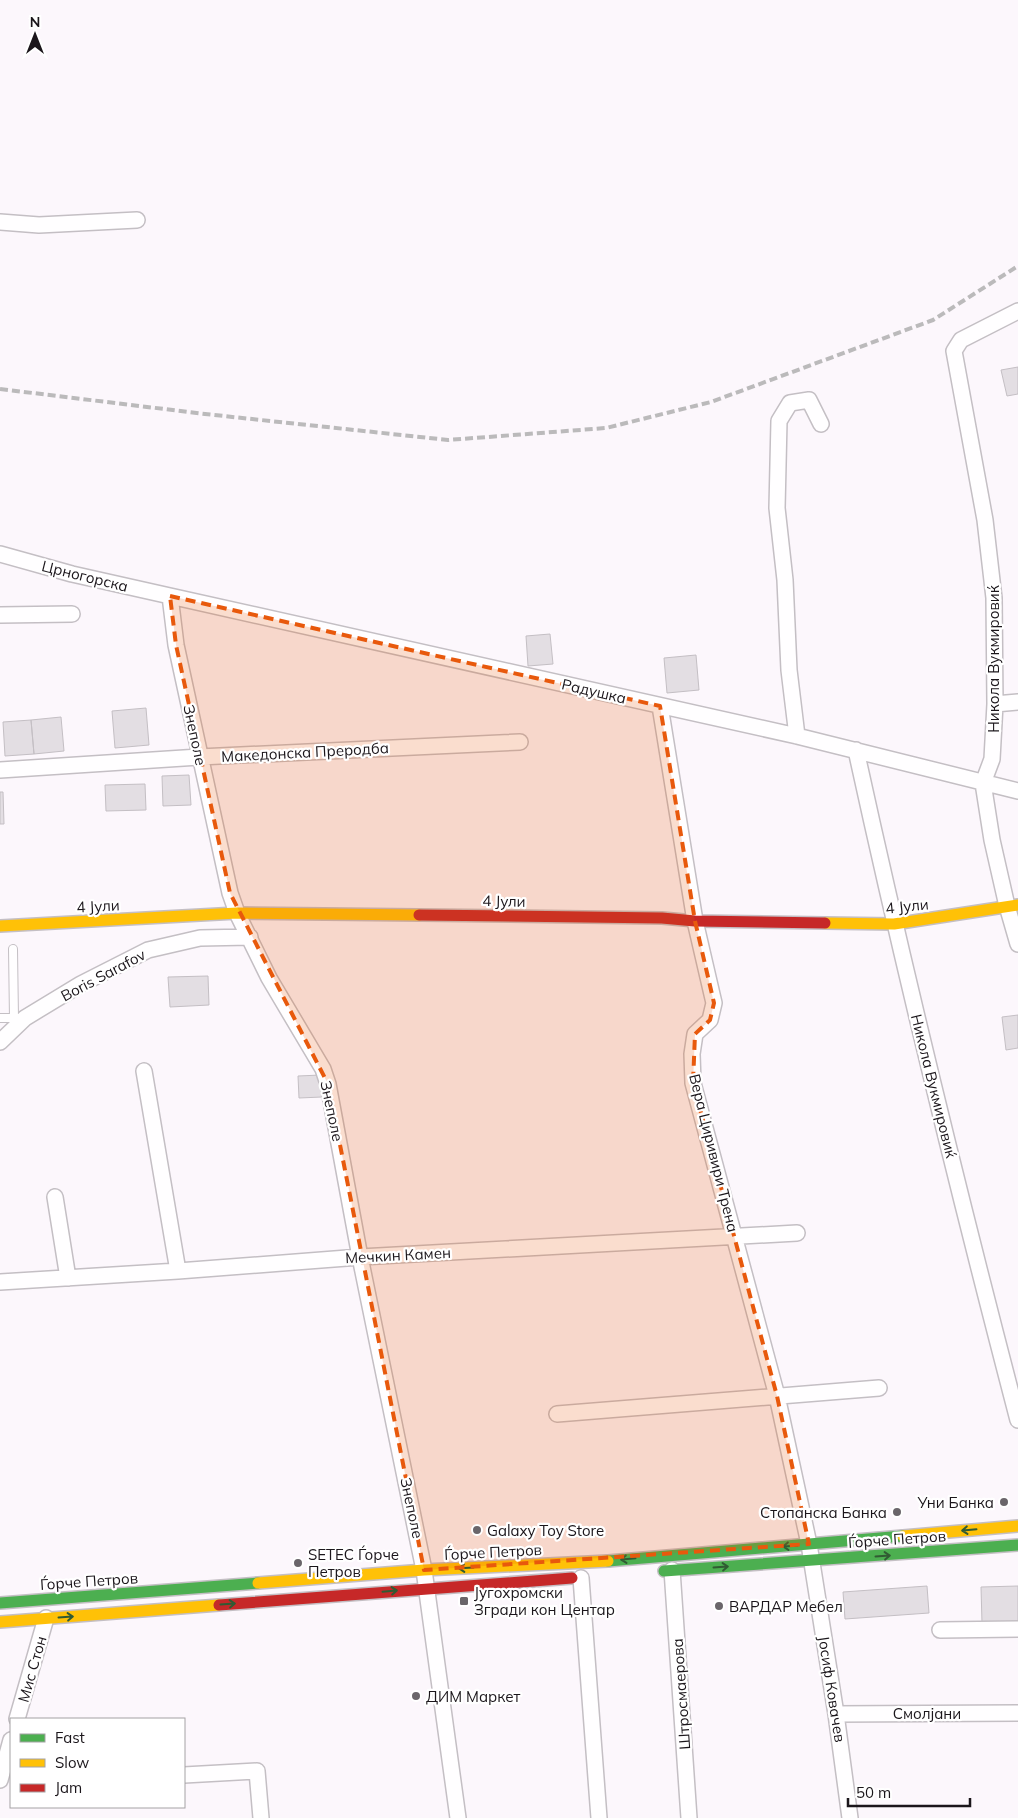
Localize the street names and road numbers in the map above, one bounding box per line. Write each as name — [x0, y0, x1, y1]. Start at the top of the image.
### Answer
street label: Црногорска — [40, 556, 130, 596]
street label: Никола Вукмировиќ — [984, 584, 1003, 733]
street label: Радушка — [560, 674, 628, 708]
street label: Знеполе — [179, 703, 211, 767]
street label: Македонска Преродба — [221, 738, 389, 766]
street label: 4 Јули — [482, 891, 526, 911]
street label: 4 Јули — [885, 894, 929, 918]
street label: 4 Јули — [76, 895, 120, 917]
street label: Boris Sarafov — [57, 945, 149, 1005]
street label: Никола Вукмировиќ — [907, 1012, 961, 1161]
street label: Вера Циривири Трена — [685, 1072, 743, 1234]
street label: Знеполе — [316, 1079, 348, 1143]
street label: Мечкин Камен — [345, 1243, 451, 1267]
street label: Знеполе — [396, 1476, 428, 1540]
street label: Ѓорче Петров — [847, 1526, 947, 1552]
street label: Ѓорче Петров — [444, 1540, 542, 1564]
street label: Ѓорче Петров — [39, 1568, 139, 1594]
street label: Мис Стон — [13, 1634, 51, 1704]
street label: Јосиф Ковачев — [814, 1634, 850, 1744]
street label: Штросмаерова — [668, 1638, 694, 1750]
street label: Смолјани — [893, 1704, 961, 1723]

